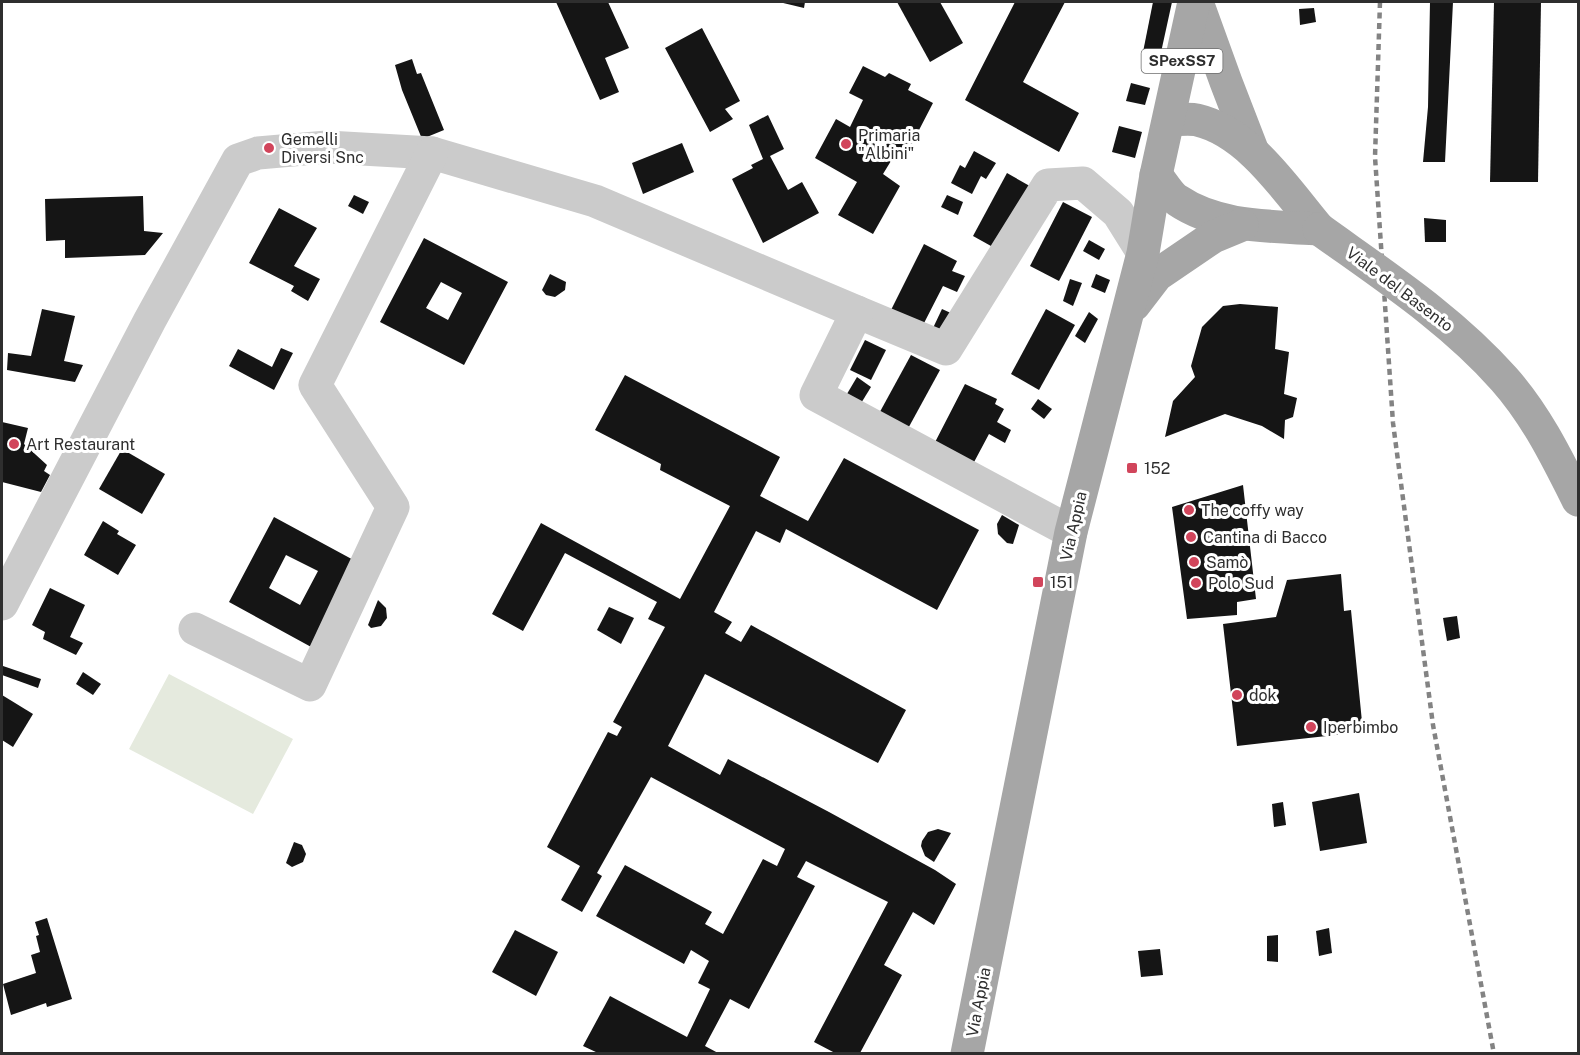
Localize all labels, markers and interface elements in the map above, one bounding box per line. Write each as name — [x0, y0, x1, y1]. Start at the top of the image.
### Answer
road number: SPexSS7 — [1142, 49, 1222, 73]
place label: Primaria "Albini" — [858, 126, 920, 163]
place label: Gemelli Diversi Snc — [281, 130, 364, 167]
marker: Primaria "Albini" — [839, 137, 853, 151]
marker: Gemelli Diversi Snc — [262, 141, 276, 155]
street label: Viale del Basento — [1343, 243, 1457, 336]
place label: Art Restaurant — [26, 435, 135, 454]
marker: Art Restaurant — [7, 437, 21, 451]
place label: 152 — [1144, 459, 1170, 478]
marker: 152 — [1125, 461, 1139, 475]
street label: Via Appia — [1056, 490, 1091, 563]
place label: The coffy way — [1201, 501, 1304, 520]
marker: The coffy way — [1182, 503, 1196, 517]
place label: Cantina di Bacco — [1203, 528, 1327, 547]
marker: Cantina di Bacco — [1184, 530, 1198, 544]
place label: Samò — [1206, 553, 1248, 572]
marker: Samò — [1187, 555, 1201, 569]
place label: 151 — [1050, 573, 1073, 592]
place label: Polo Sud — [1208, 574, 1274, 593]
marker: 151 — [1031, 575, 1045, 589]
marker: Polo Sud — [1189, 576, 1203, 590]
place label: dok — [1249, 686, 1277, 705]
marker: dok — [1230, 688, 1244, 702]
place label: Iperbimbo — [1323, 718, 1398, 737]
marker: Iperbimbo — [1304, 720, 1318, 734]
street label: Via Appia — [962, 966, 995, 1039]

